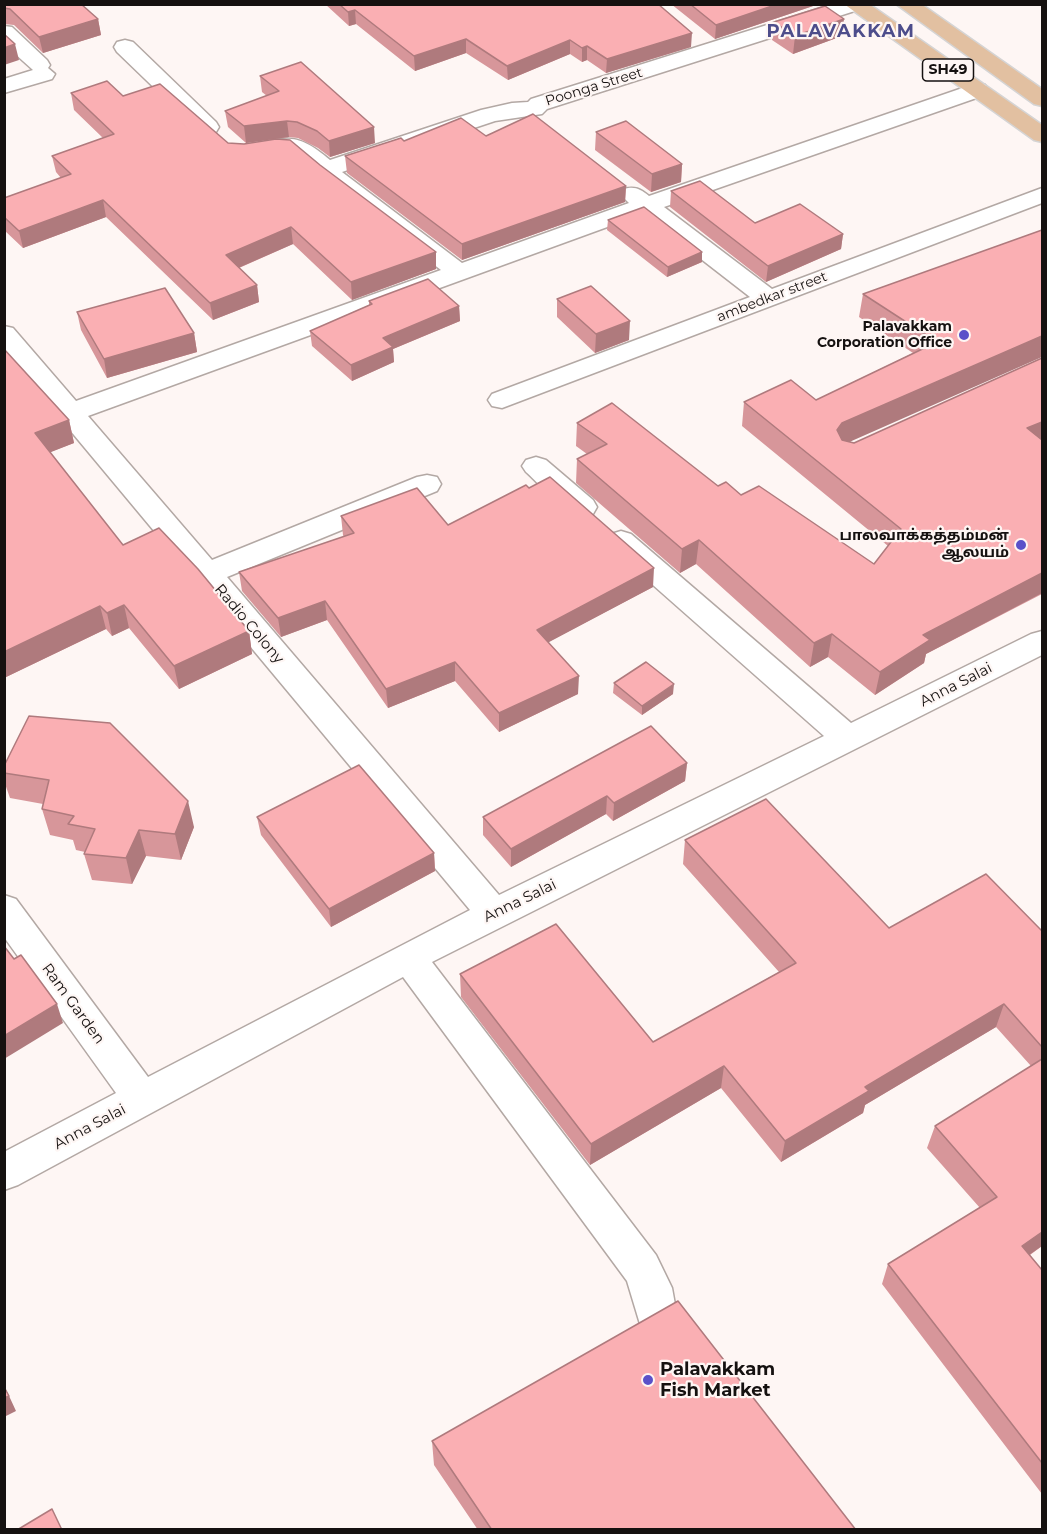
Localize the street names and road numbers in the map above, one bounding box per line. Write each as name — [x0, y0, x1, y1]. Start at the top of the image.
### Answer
road number: SH49 — [922, 59, 974, 81]
street label: Poonga Street — [543, 64, 645, 110]
street label: ambedkar street — [714, 268, 830, 326]
street label: Radio Colony — [211, 581, 287, 667]
street label: Anna Salai — [917, 659, 995, 711]
street label: Anna Salai — [481, 876, 559, 926]
street label: Ram Garden — [38, 960, 108, 1048]
street label: Anna Salai — [51, 1101, 129, 1153]

